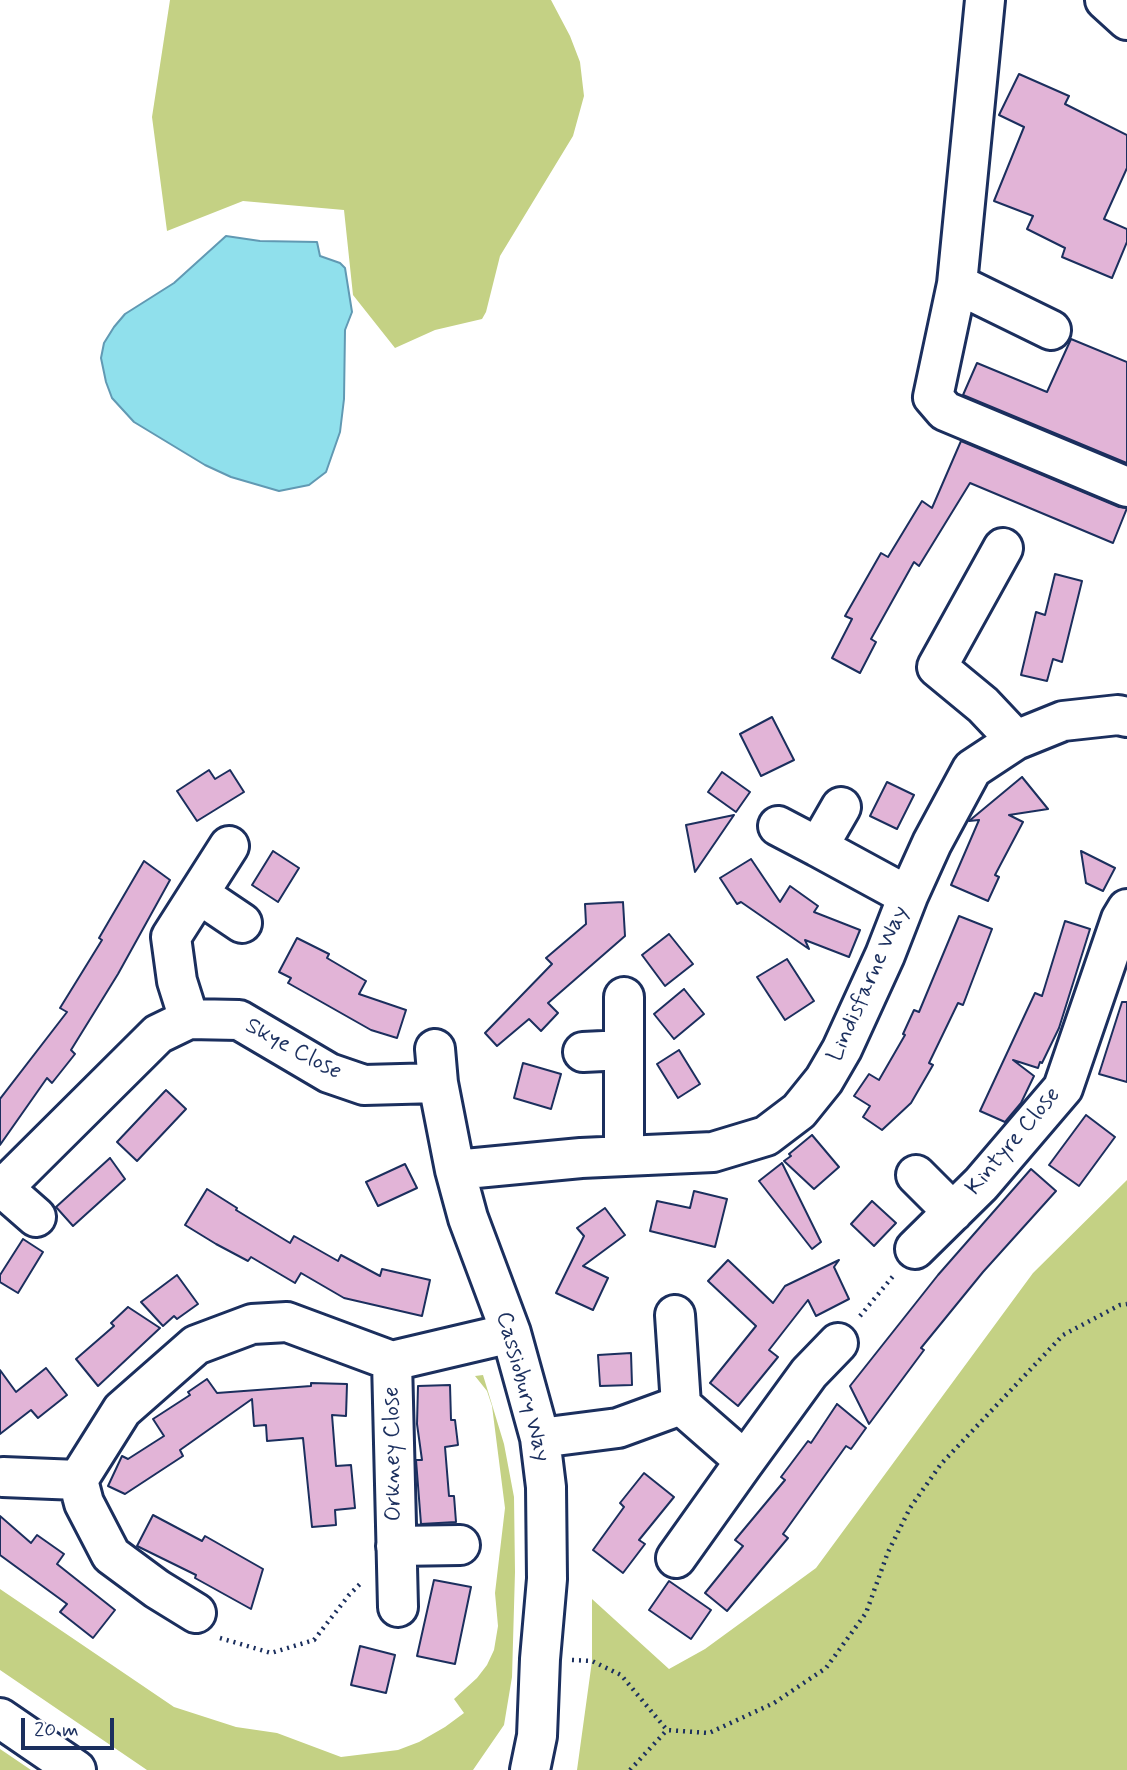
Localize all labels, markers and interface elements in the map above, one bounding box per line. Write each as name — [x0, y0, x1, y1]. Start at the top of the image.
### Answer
street label: Lindisfarne Way — [822, 902, 916, 1066]
street label: Skye Close — [240, 1013, 346, 1087]
street label: Kintyre Close — [961, 1082, 1067, 1202]
street label: Cassiobury Way — [489, 1309, 555, 1465]
street label: Orkney Close — [379, 1386, 409, 1522]
scale bar — [24, 1704, 117, 1748]
text: 20 m — [34, 1716, 79, 1744]

